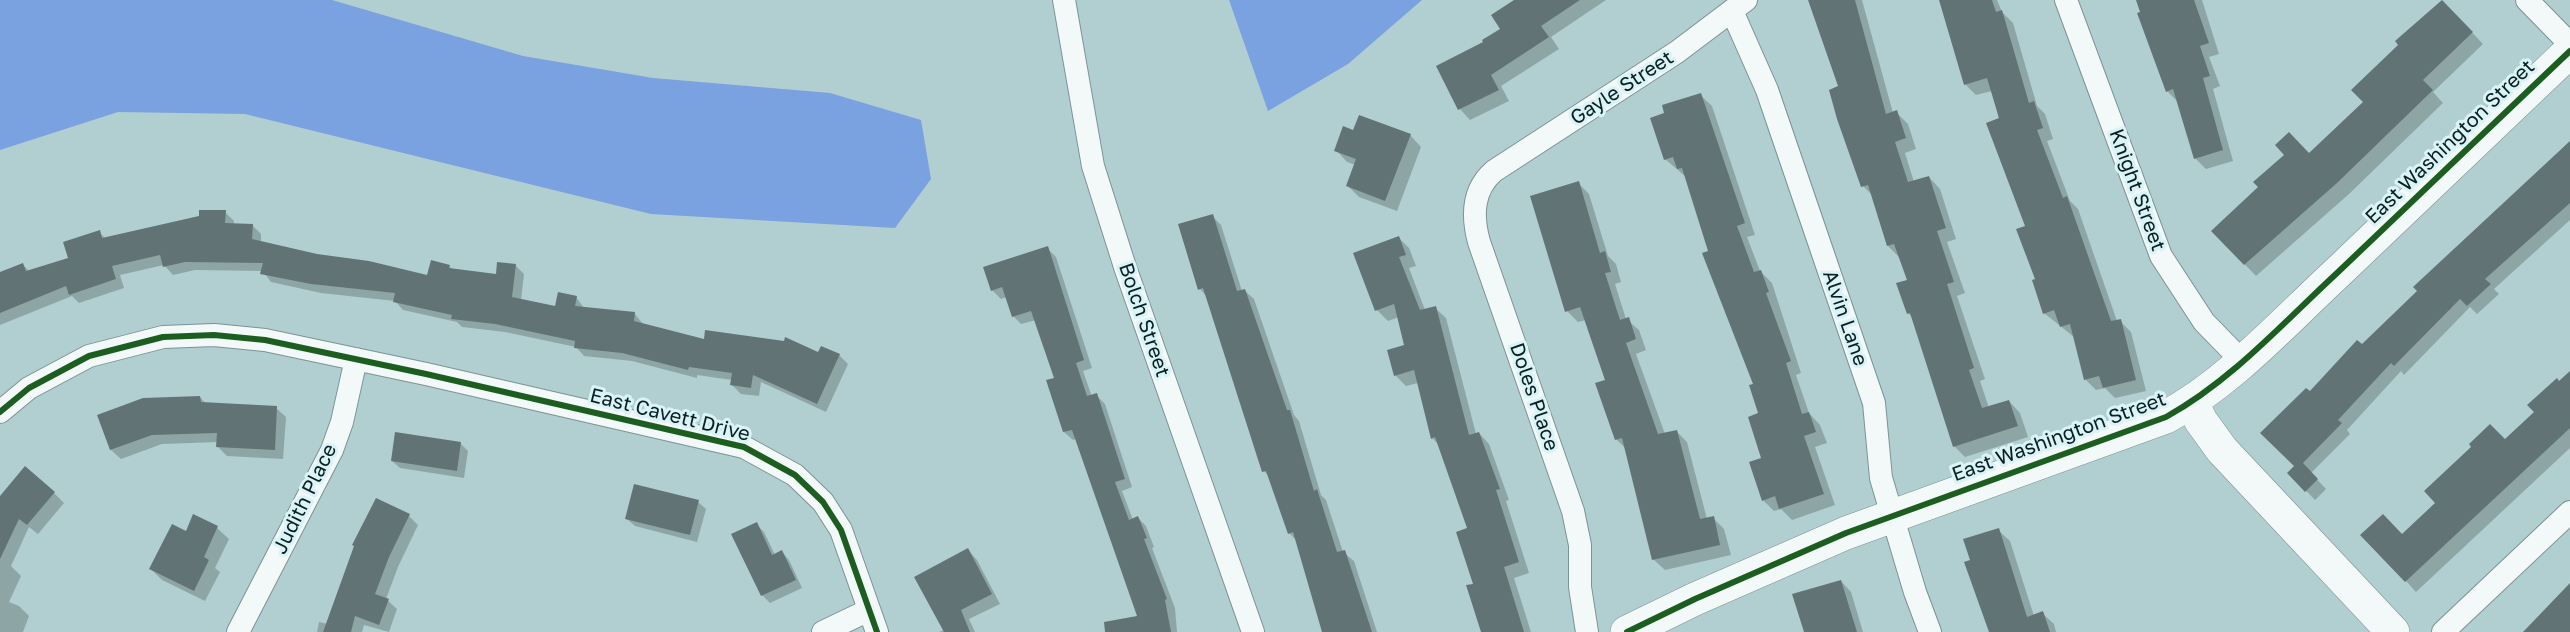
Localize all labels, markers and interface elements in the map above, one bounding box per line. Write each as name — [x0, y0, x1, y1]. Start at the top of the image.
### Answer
street label: Gayle Street — [1566, 46, 1678, 130]
street label: East Washington Street — [2360, 55, 2540, 229]
street label: Knight Street — [2104, 126, 2170, 254]
street label: Bolch Street — [1113, 260, 1175, 380]
street label: Alvin Lane — [1817, 267, 1873, 369]
street label: Doles Place — [1504, 340, 1564, 454]
street label: East Cavett Drive — [587, 383, 753, 447]
street label: East Washington Street — [1949, 387, 2169, 487]
street label: Judith Place — [268, 440, 342, 558]

